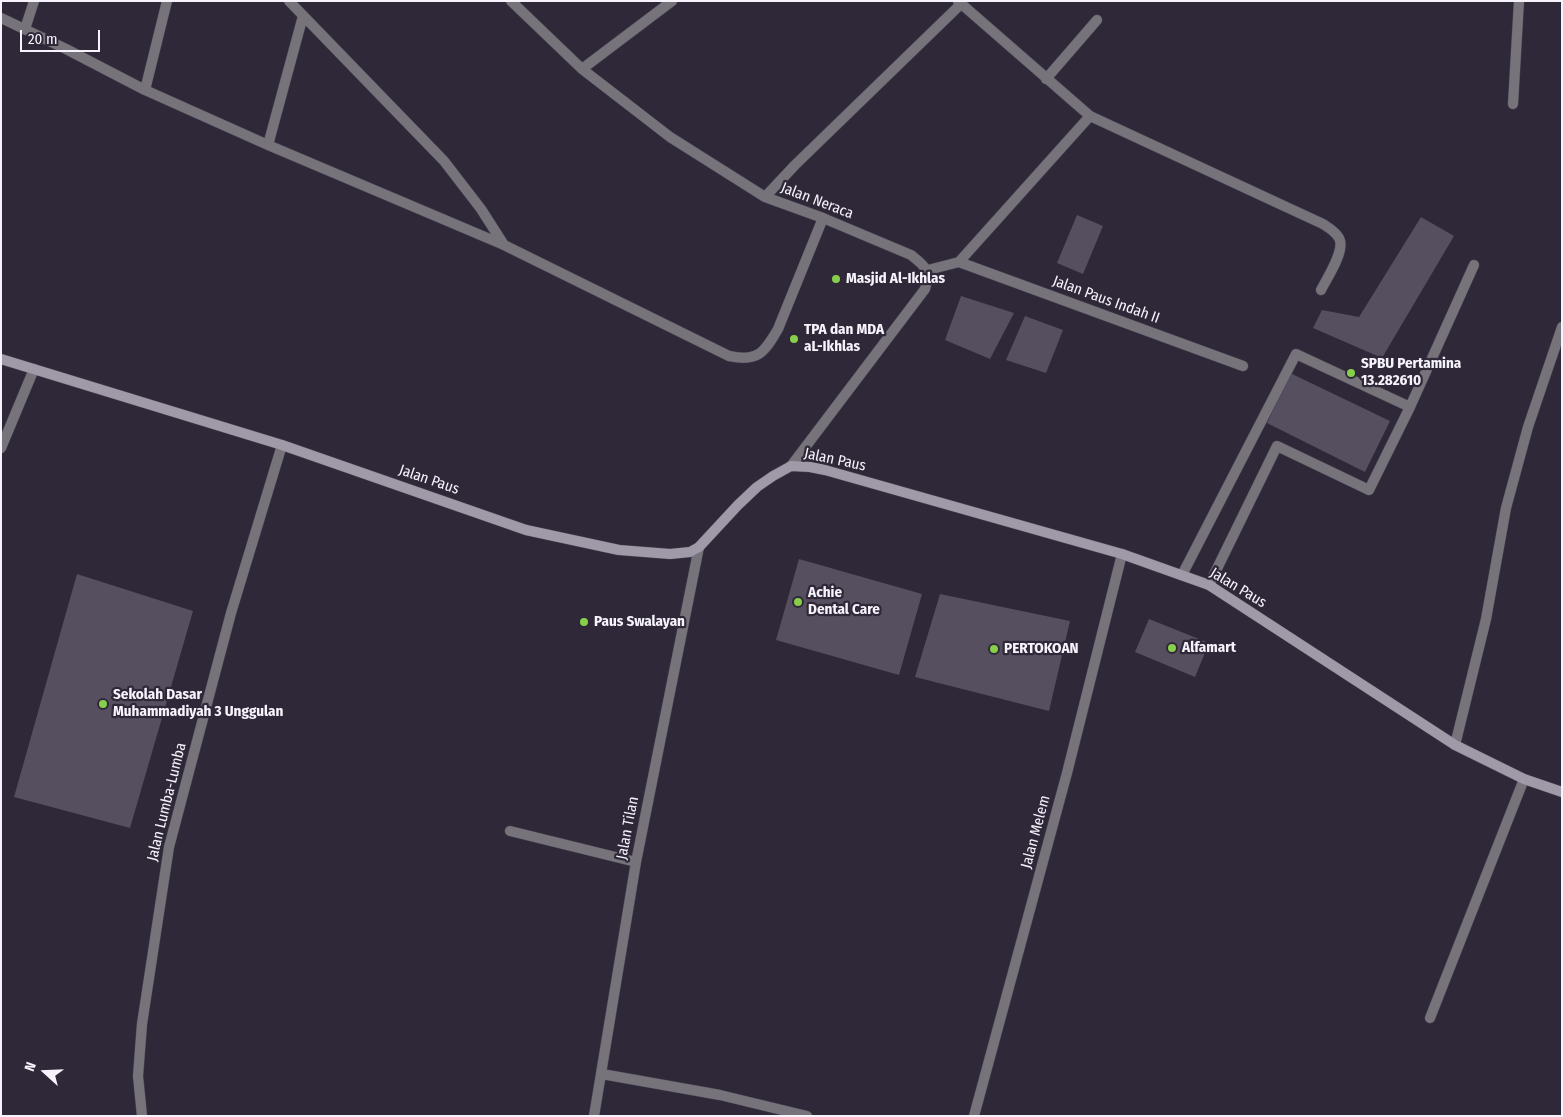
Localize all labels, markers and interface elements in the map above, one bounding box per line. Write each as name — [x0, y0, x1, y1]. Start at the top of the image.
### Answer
scale bar — [22, 20, 102, 52]
text: 20 m — [28, 30, 58, 48]
street label: Jalan Neraca — [778, 179, 856, 223]
place label: Masjid Al-Ikhlas — [846, 270, 945, 288]
street label: Jalan Paus Indah II — [1050, 272, 1162, 328]
marker: Masjid Al-Ikhlas — [830, 273, 842, 285]
place label: TPA dan MDA aL-Ikhlas — [804, 321, 884, 356]
marker: TPA dan MDA aL-Ikhlas — [788, 333, 800, 345]
place label: SPBU Pertamina 13.282610 — [1361, 355, 1461, 390]
marker: SPBU Pertamina 13.282610 — [1345, 367, 1357, 379]
street label: Jalan Paus — [803, 445, 867, 475]
street label: Jalan Paus — [396, 461, 462, 499]
street label: Jalan Paus — [1207, 564, 1269, 612]
place label: Achie Dental Care — [808, 584, 880, 619]
marker: Achie Dental Care — [792, 596, 804, 608]
place label: Paus Swalayan — [594, 613, 685, 631]
marker: Paus Swalayan — [578, 616, 590, 628]
place label: Alfamart — [1182, 639, 1236, 657]
place label: PERTOKOAN — [1004, 640, 1079, 658]
marker: Alfamart — [1166, 642, 1178, 654]
marker: PERTOKOAN — [988, 643, 1000, 655]
place label: Sekolah Dasar Muhammadiyah 3 Unggulan — [113, 686, 283, 721]
marker: Sekolah Dasar Muhammadiyah 3 Unggulan — [97, 698, 109, 710]
street label: Jalan Lumba-Lumba — [144, 741, 190, 863]
street label: Jalan Melem — [1018, 794, 1054, 870]
street label: Jalan Tilan — [613, 795, 643, 861]
north arrow — [20, 1047, 70, 1097]
text: N — [21, 1060, 40, 1074]

